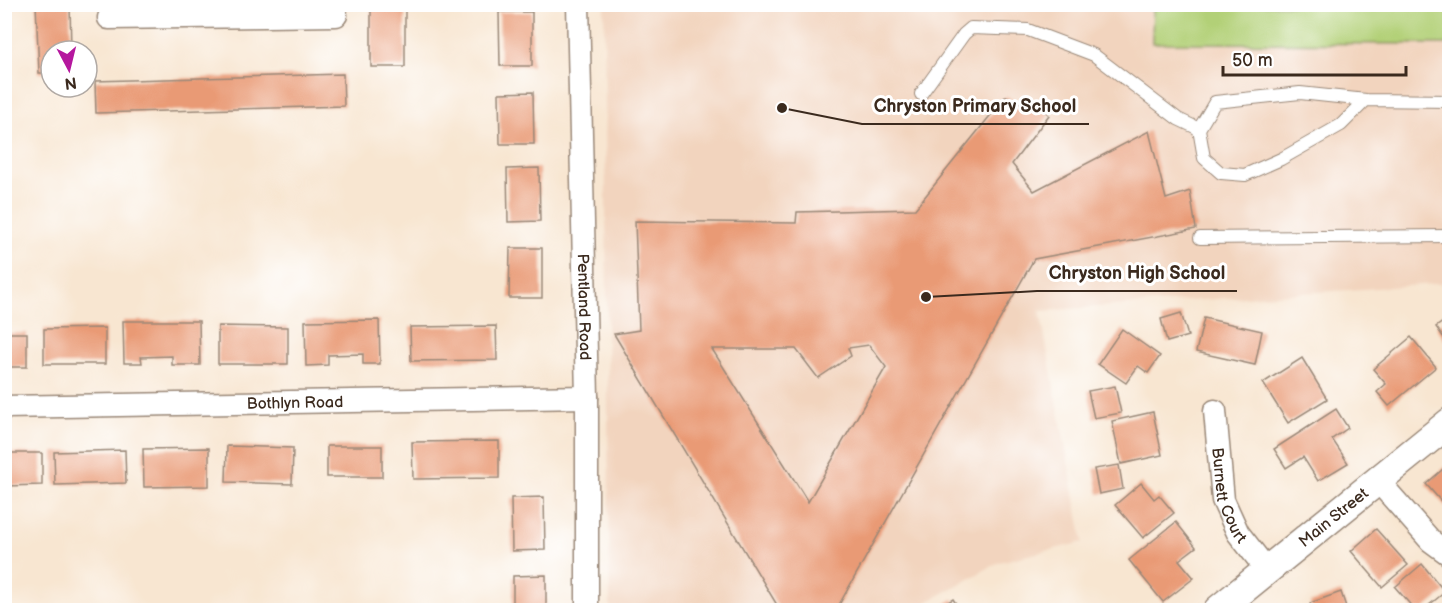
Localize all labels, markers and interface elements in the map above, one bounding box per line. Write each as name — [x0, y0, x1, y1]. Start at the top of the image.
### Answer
north arrow — [39, 39, 99, 99]
scale bar — [1223, 39, 1406, 77]
text: 50 m — [1232, 50, 1273, 71]
text: N — [64, 72, 78, 93]
callout: Chryston Primary School — [862, 88, 1089, 124]
text: Chryston Primary School — [874, 96, 1076, 117]
street label: Pentland Road — [573, 253, 594, 360]
callout: Chryston High School — [1037, 255, 1237, 291]
text: Chryston High School — [1049, 263, 1225, 284]
street label: Bothlyn Road — [247, 393, 343, 414]
street label: Burnett Court — [1207, 447, 1250, 547]
street label: Main Street — [1295, 484, 1372, 552]

